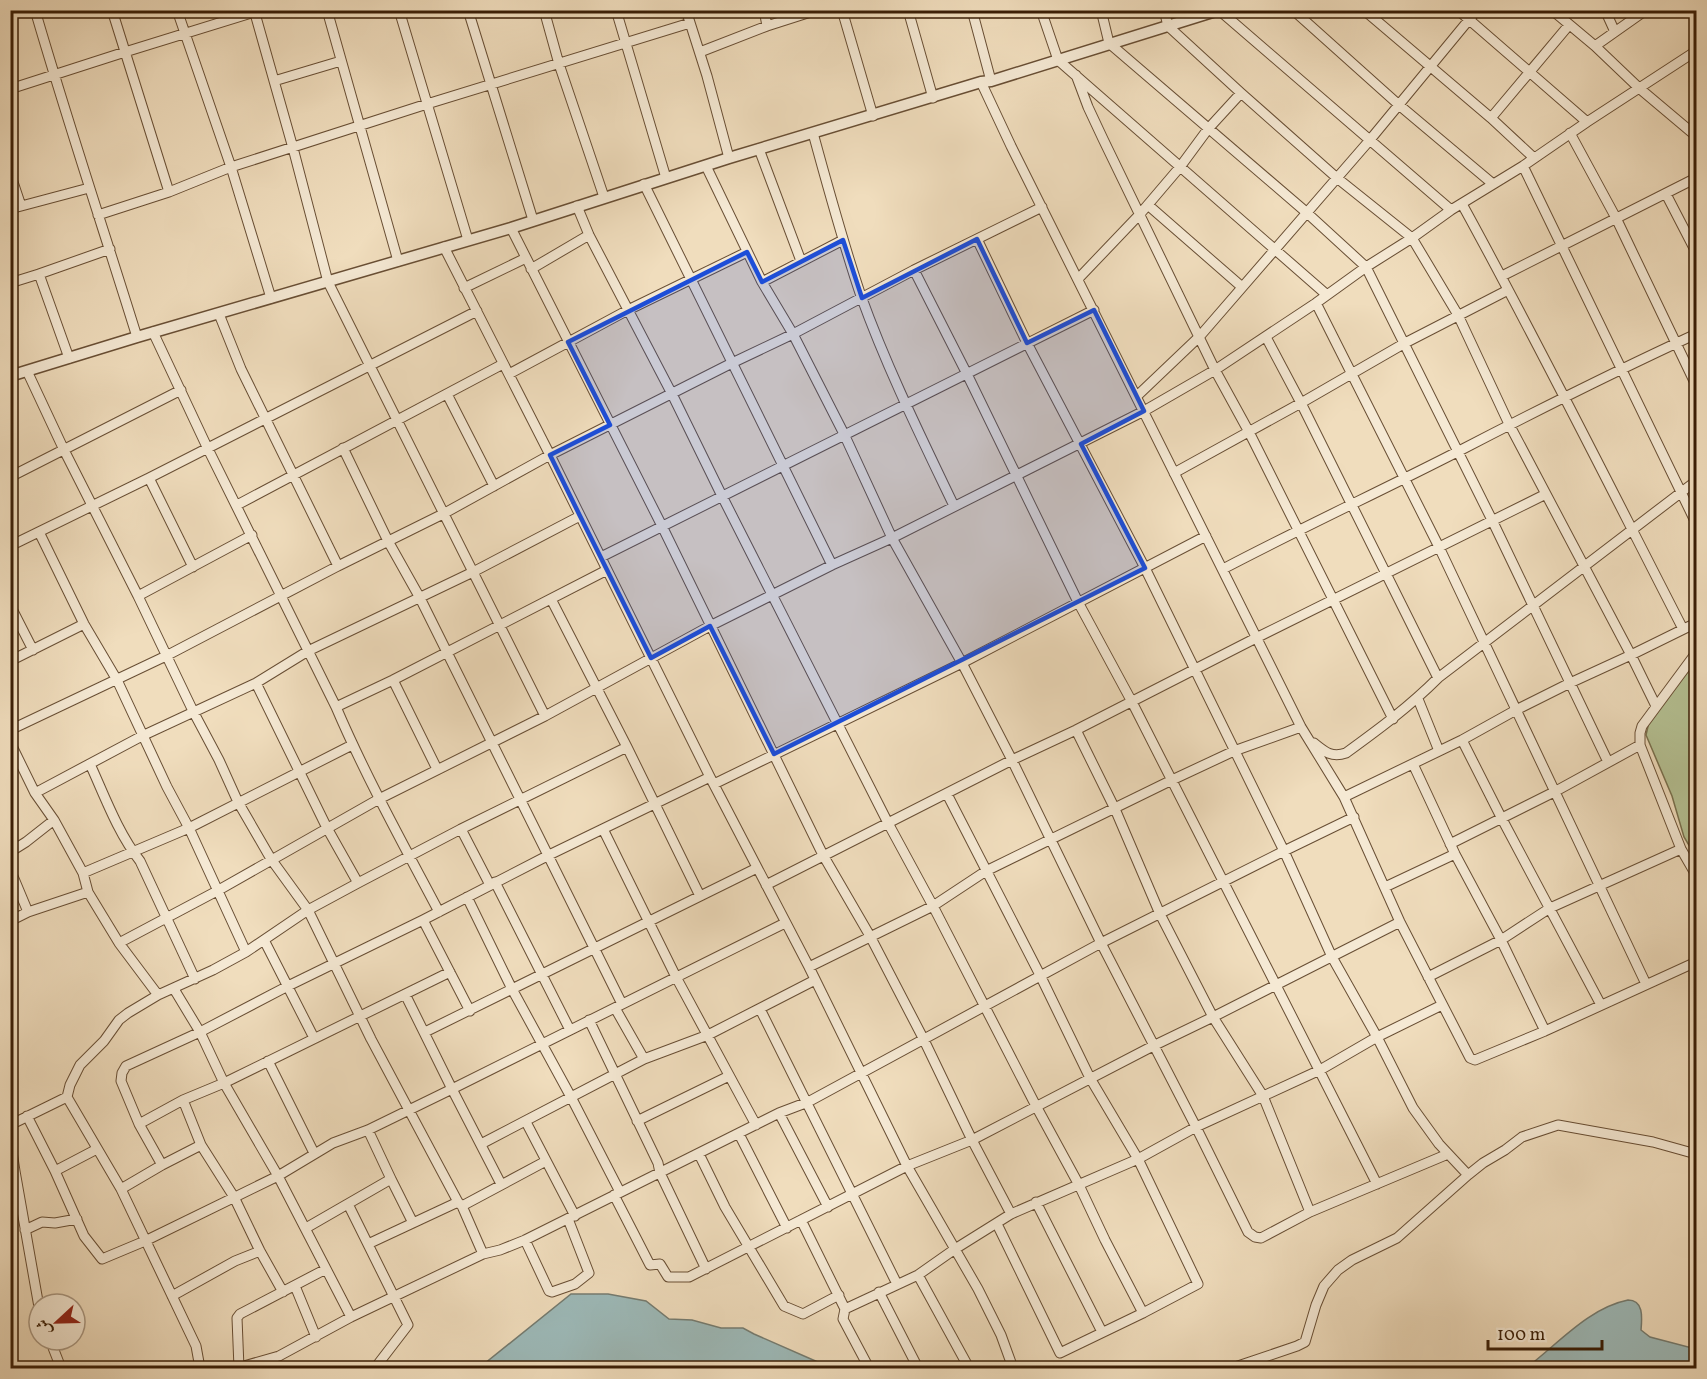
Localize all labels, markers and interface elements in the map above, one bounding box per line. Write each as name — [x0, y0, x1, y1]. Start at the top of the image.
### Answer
north arrow — [27, 1292, 87, 1352]
scale bar — [1488, 1313, 1602, 1351]
text: ش — [32, 1315, 58, 1338]
text: 100 m — [1497, 1323, 1546, 1348]

